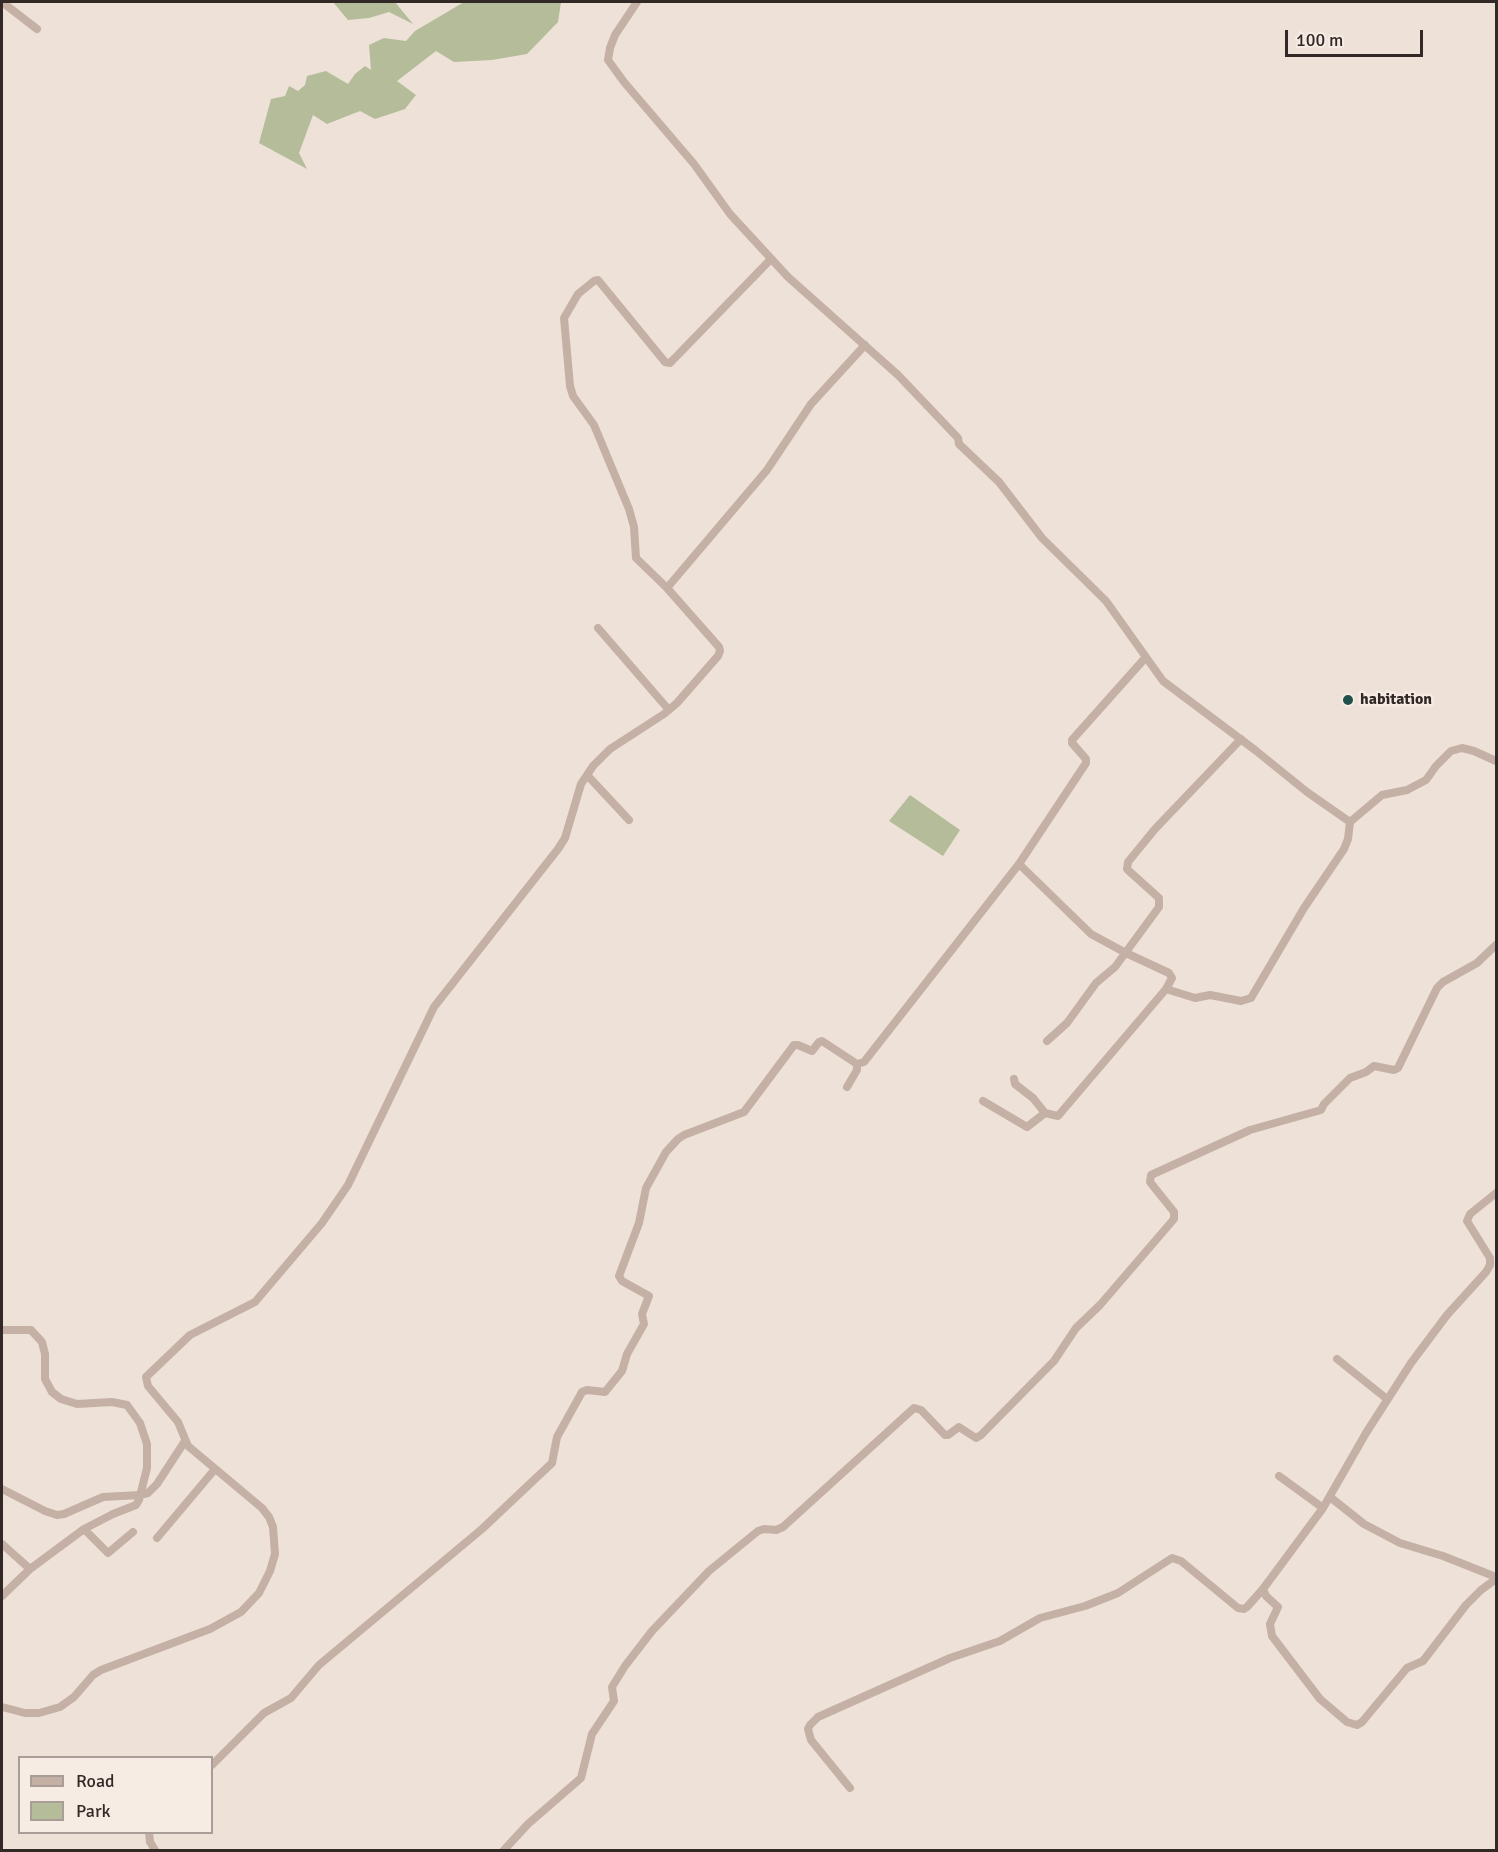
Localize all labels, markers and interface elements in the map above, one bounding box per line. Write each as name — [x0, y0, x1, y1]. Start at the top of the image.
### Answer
scale bar — [1288, 18, 1426, 56]
text: 100 m — [1296, 29, 1343, 51]
place label: habitation — [1360, 690, 1432, 710]
marker: habitation — [1341, 693, 1355, 707]
legend — [18, 1756, 213, 1834]
text: Road — [76, 1770, 115, 1792]
text: Park — [76, 1800, 111, 1822]

